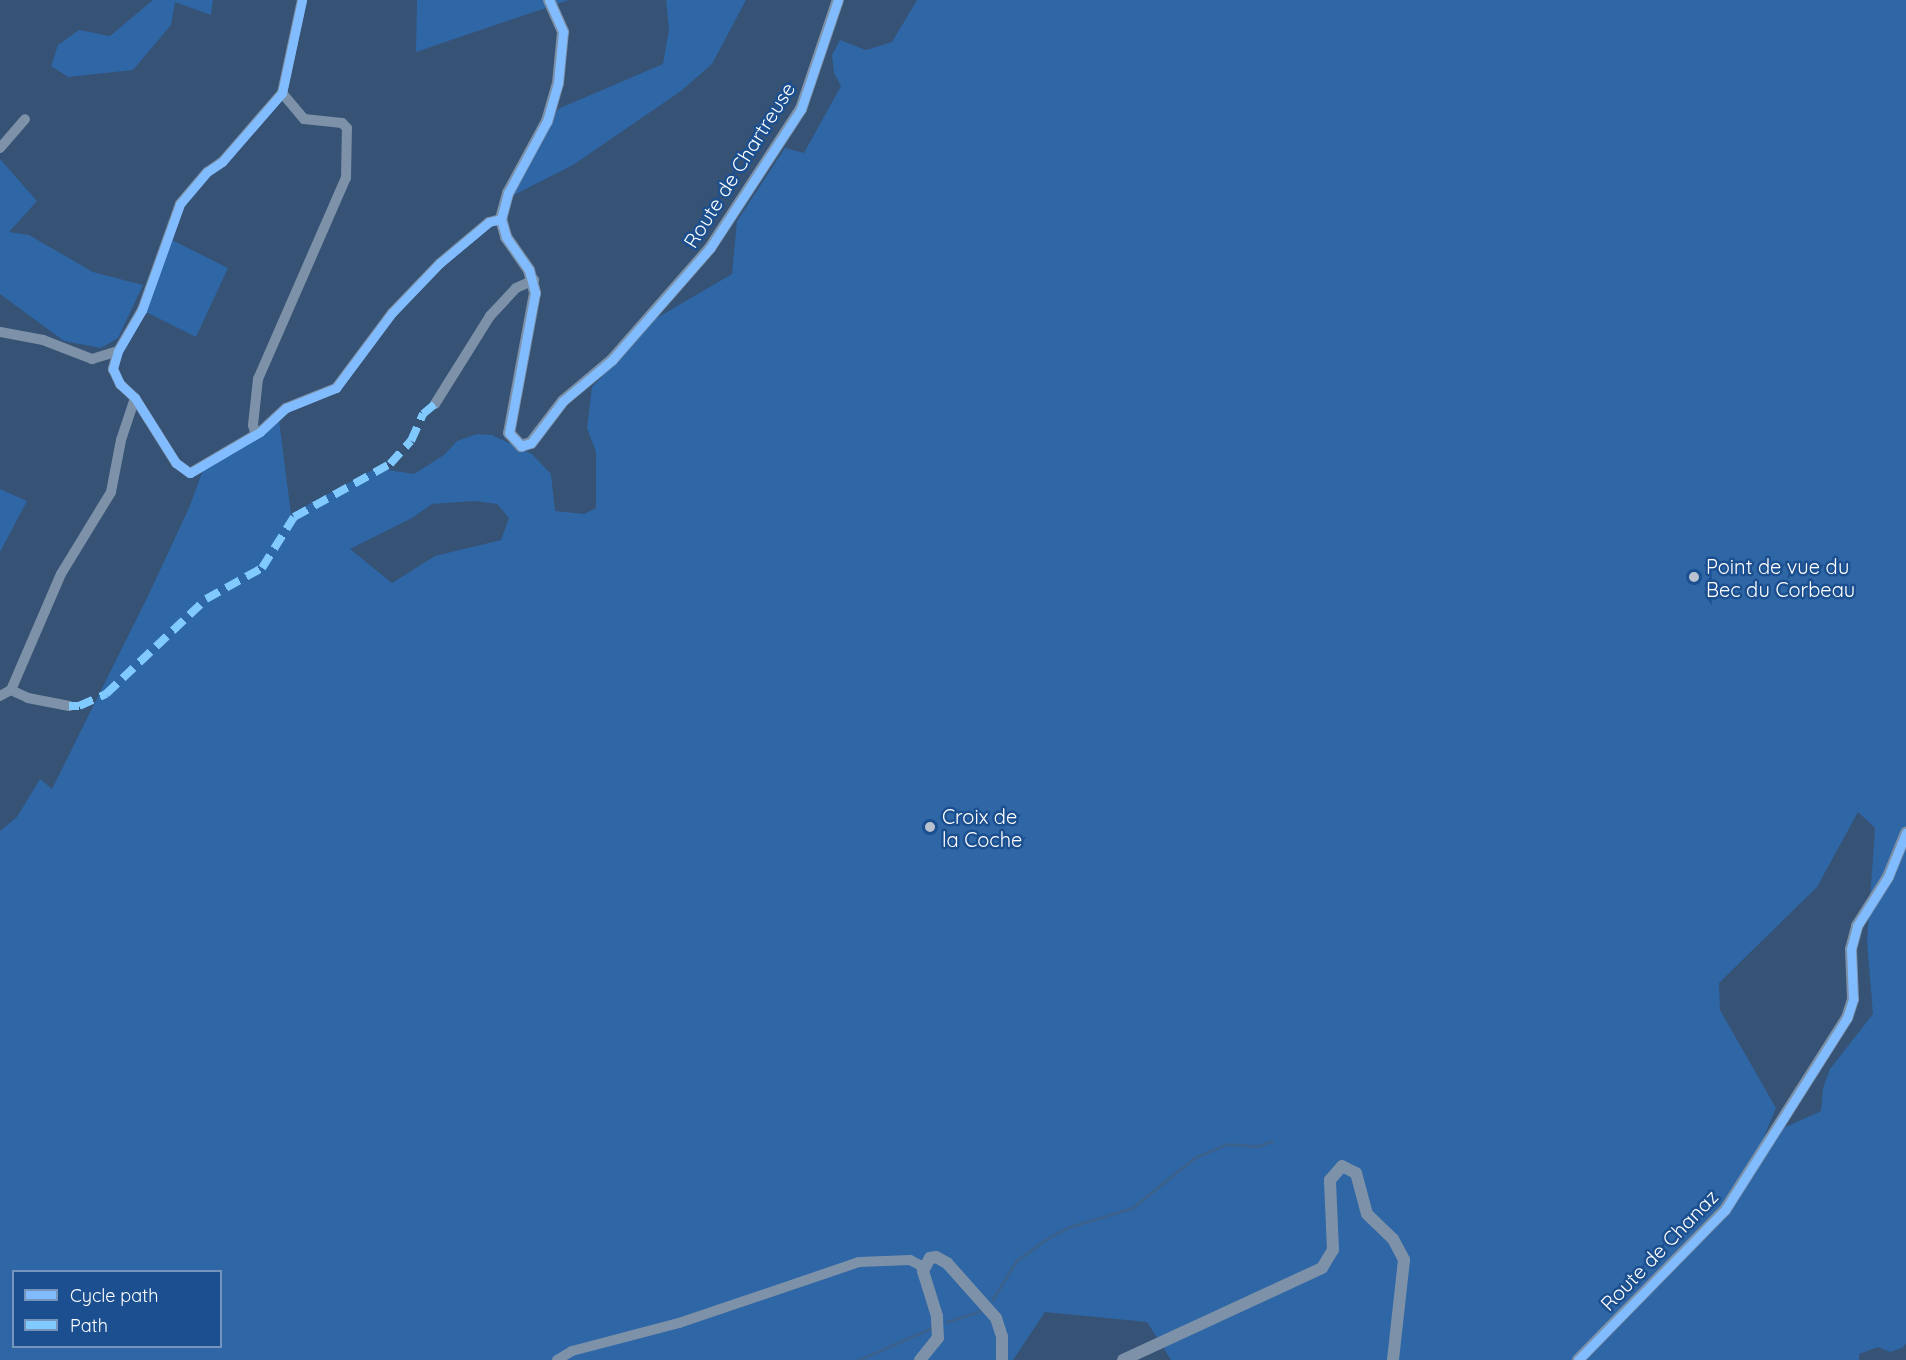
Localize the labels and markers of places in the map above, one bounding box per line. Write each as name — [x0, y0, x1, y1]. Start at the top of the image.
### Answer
place label: Point de vue du Bec du Corbeau — [1706, 554, 1855, 601]
marker: Point de vue du Bec du Corbeau — [1687, 570, 1701, 584]
place label: Croix de la Coche — [942, 804, 1022, 851]
marker: Croix de la Coche — [923, 820, 937, 834]

